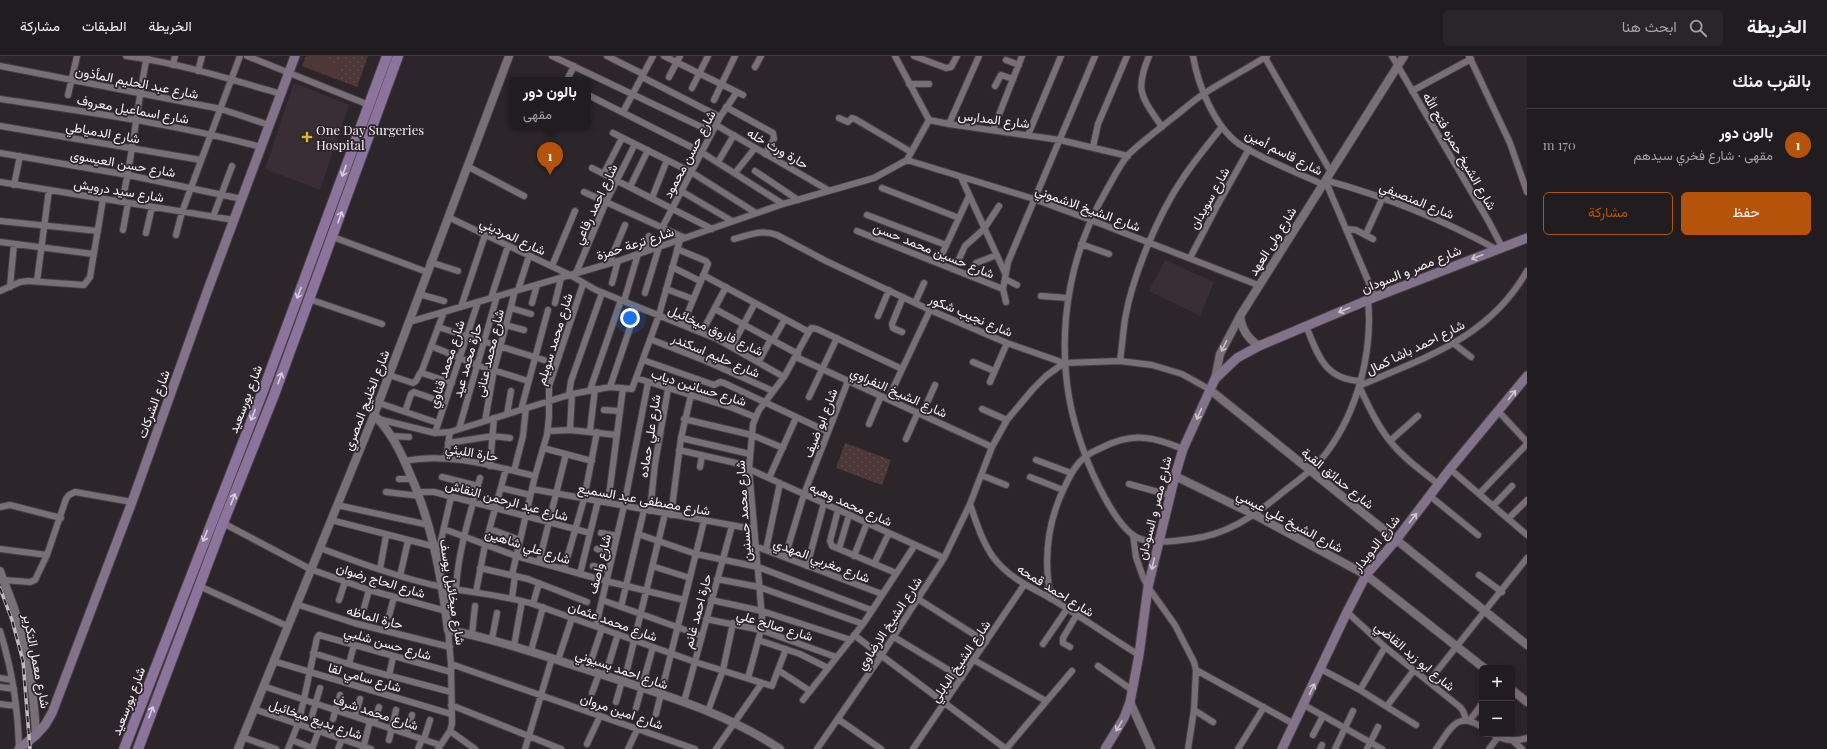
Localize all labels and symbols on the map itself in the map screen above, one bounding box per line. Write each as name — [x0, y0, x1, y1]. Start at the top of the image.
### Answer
street label: شارع عبد الحليم المأذون — [74, 61, 200, 104]
street label: شارع الشيخ حمزه فتح الله — [1418, 89, 1501, 214]
street label: شارع اسماعيل معروف — [75, 90, 191, 129]
street label: شارع المدارس — [957, 106, 1031, 133]
street label: شارع حسن محمود — [658, 107, 721, 201]
street label: شارع الدمياطي — [64, 117, 142, 149]
place label: One Day Surgeries Hospital — [316, 121, 424, 153]
street label: حارة ورث خله — [744, 123, 812, 173]
street label: شارع قاسم أمين — [1242, 125, 1326, 180]
marker: One Day Surgeries Hospital — [301, 131, 313, 143]
pin: 1 — [537, 142, 563, 175]
street label: شارع حسن العيسوى — [69, 145, 177, 182]
street label: شارع احمد رفاعي — [568, 161, 623, 248]
street label: شارع سويدان — [1185, 164, 1234, 233]
one-way arrow — [340, 165, 348, 177]
street label: شارع سيد درويش — [73, 174, 165, 207]
street label: شارع المنصيفي — [1376, 177, 1457, 225]
street label: شارع الشيخ الاشموني — [1032, 181, 1143, 237]
street label: شارع ولى العهد — [1244, 203, 1301, 279]
one-way arrow — [337, 211, 344, 224]
street label: شارع المرديني — [476, 213, 549, 261]
street label: شارع حسين محمد حسن — [870, 217, 997, 283]
street label: شارع ترعة حمزة — [594, 222, 676, 265]
street label: شارع مصر و السودان — [1358, 241, 1464, 298]
one-way arrow — [1472, 253, 1484, 261]
one-way arrow — [295, 287, 303, 299]
street label: شارع نجيب شكور — [925, 289, 1016, 342]
street label: شارع محمد سويلم — [531, 291, 577, 387]
street label: شارع فاروق ميخائيل — [665, 300, 766, 361]
street label: شارع محمد عنانى — [470, 307, 509, 399]
one-way arrow — [1338, 307, 1350, 314]
your location — [620, 308, 640, 328]
street label: شارع احمد باشا كمال — [1363, 315, 1468, 380]
street label: شارع محمد قناوي — [423, 318, 471, 411]
street label: حارة محمد عيد — [448, 320, 486, 399]
street label: شارع حليم اسكندر — [668, 328, 763, 383]
one-way arrow — [1220, 340, 1227, 352]
street label: شارع الخليج المصري — [339, 347, 395, 454]
street label: شارع بورسعيد — [224, 362, 267, 436]
street label: شارع الشيخ النفراوي — [847, 363, 950, 423]
street label: شارع حسانين دياب — [649, 364, 749, 411]
street label: شارع الشركات — [132, 367, 175, 441]
one-way arrow — [277, 373, 285, 385]
street label: شارع ابو ضيف — [799, 386, 842, 461]
one-way arrow — [1508, 389, 1516, 400]
street label: شارع علي حماده — [634, 393, 666, 479]
one-way arrow — [1194, 407, 1202, 419]
one-way arrow — [249, 408, 257, 420]
street label: حارة الليثي — [444, 438, 500, 468]
street label: شارع حدائق القبة — [1297, 443, 1378, 514]
street label: شارع مصر و السودان — [1132, 454, 1177, 562]
street label: شارع محمد حسنين — [730, 460, 757, 562]
street label: شارع عبد الرحمن النقاش — [443, 475, 571, 526]
street label: شارع مصطفى عبد السميع — [576, 478, 712, 521]
street label: شارع محمد وهبه — [806, 478, 895, 531]
street label: شارع الشيخ علي عيسي — [1233, 485, 1346, 558]
one-way arrow — [229, 494, 237, 506]
street label: شارع الدويدار — [1348, 511, 1405, 576]
one-way arrow — [1409, 512, 1417, 523]
street label: شارع علي شاهين — [482, 524, 573, 570]
one-way arrow — [201, 529, 209, 541]
street label: شارع واصف — [583, 532, 616, 596]
street label: شارع مغربي المهدي — [770, 533, 873, 589]
street label: شارع ميخائيل يوسف — [435, 538, 470, 647]
street label: شارع الحاج رضوان — [334, 558, 428, 603]
one-way arrow — [1149, 558, 1157, 571]
street label: شارع احمد قمحه — [1014, 559, 1098, 622]
street label: حارة احمد غانم — [678, 572, 716, 650]
street label: شارع الشيخ الارضاوي — [852, 573, 928, 674]
street label: شارع محمد عثمان — [565, 596, 660, 646]
street label: حارة الماظه — [345, 601, 405, 633]
street label: شارع صالح علي — [734, 605, 815, 647]
street label: شارع معمل التكرير — [18, 611, 55, 710]
street label: شارع الشيخ البابلي — [926, 616, 996, 707]
street label: شارع ابو زيد القاضي — [1370, 617, 1459, 697]
street label: شارع حسن شلبي — [342, 622, 434, 666]
street label: شارع احمد بسيوني — [573, 645, 671, 695]
street label: شارع سامي لقا — [326, 658, 404, 698]
street label: شارع بورسعيد — [107, 664, 150, 738]
one-way arrow — [1309, 683, 1316, 695]
street label: شارع امين مروان — [578, 688, 666, 735]
street label: شارع محمد شرف — [331, 690, 421, 735]
street label: شارع بديع ميخائيل — [267, 695, 365, 744]
one-way arrow — [148, 707, 156, 719]
one-way arrow — [1115, 720, 1123, 732]

